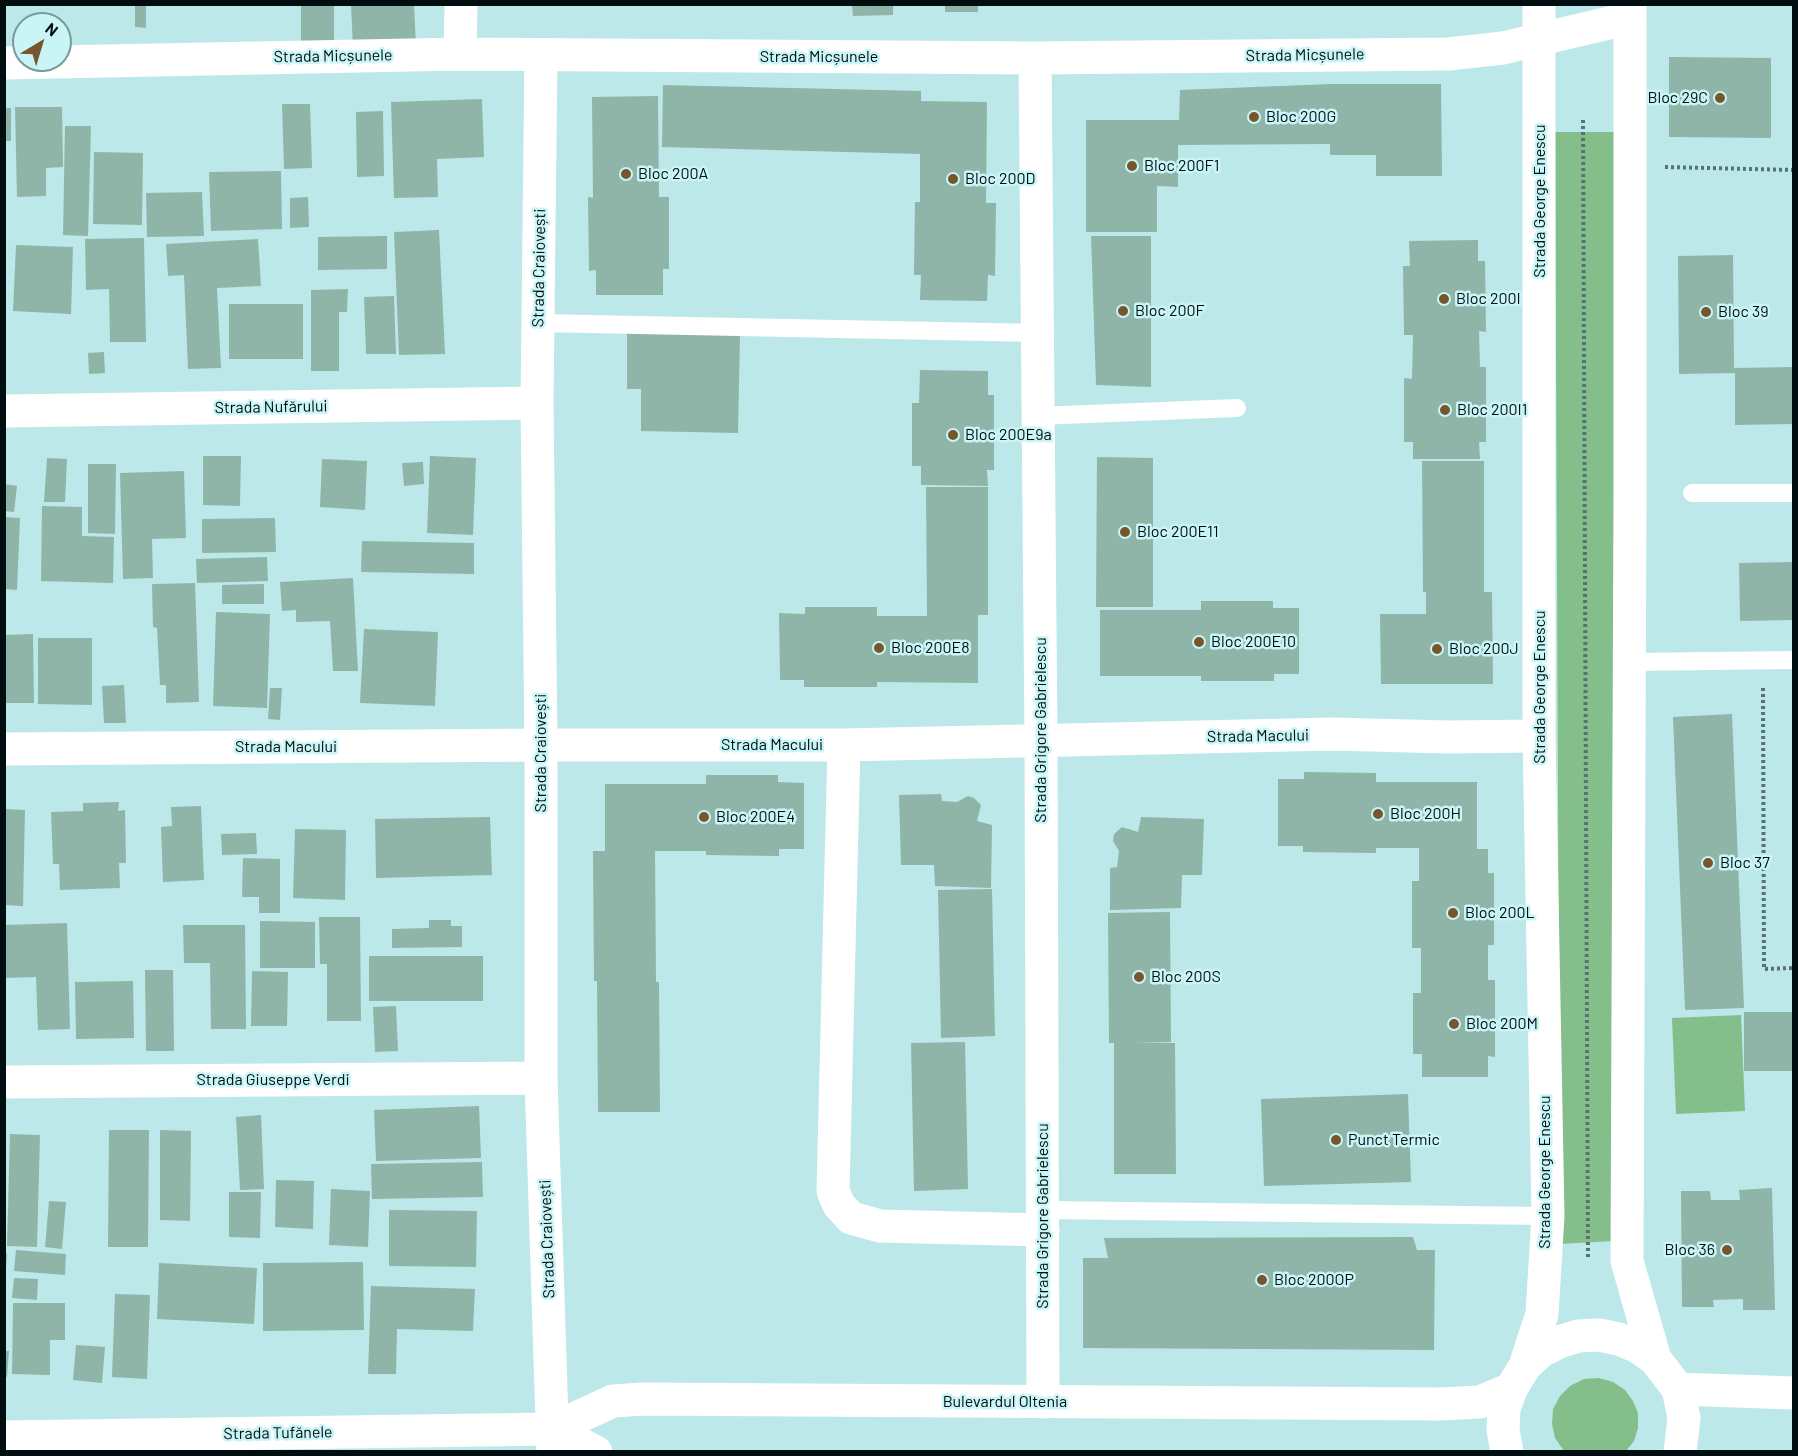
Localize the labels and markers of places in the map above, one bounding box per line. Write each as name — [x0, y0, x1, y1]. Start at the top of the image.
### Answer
place label: Bloc 29C — [1647, 88, 1708, 108]
marker: Bloc 29C — [1713, 91, 1727, 105]
place label: Bloc 200G — [1266, 107, 1336, 127]
marker: Bloc 200G — [1247, 110, 1261, 124]
place label: Bloc 200F1 — [1144, 156, 1219, 176]
marker: Bloc 200F1 — [1125, 159, 1139, 173]
place label: Bloc 200A — [638, 164, 708, 184]
marker: Bloc 200A — [619, 167, 633, 181]
place label: Bloc 200D — [965, 169, 1035, 189]
marker: Bloc 200D — [946, 172, 960, 186]
place label: Bloc 200I — [1456, 289, 1521, 309]
marker: Bloc 200I — [1437, 292, 1451, 306]
place label: Bloc 200F — [1135, 301, 1205, 321]
place label: Bloc 39 — [1718, 302, 1769, 322]
marker: Bloc 200F — [1116, 304, 1130, 318]
marker: Bloc 39 — [1699, 305, 1713, 319]
place label: Bloc 200I1 — [1457, 400, 1527, 420]
marker: Bloc 200I1 — [1438, 403, 1452, 417]
place label: Bloc 200E9a — [965, 425, 1052, 445]
marker: Bloc 200E9a — [946, 428, 960, 442]
place label: Bloc 200E11 — [1137, 522, 1219, 542]
marker: Bloc 200E11 — [1118, 525, 1132, 539]
place label: Bloc 200E10 — [1211, 632, 1296, 652]
marker: Bloc 200E10 — [1192, 635, 1206, 649]
place label: Bloc 200E8 — [891, 638, 970, 658]
place label: Bloc 200J — [1449, 639, 1519, 659]
marker: Bloc 200E8 — [872, 641, 886, 655]
marker: Bloc 200J — [1430, 642, 1444, 656]
place label: Bloc 200H — [1390, 804, 1461, 824]
place label: Bloc 200E4 — [716, 807, 795, 827]
marker: Bloc 200H — [1371, 807, 1385, 821]
marker: Bloc 200E4 — [697, 810, 711, 824]
place label: Bloc 37 — [1720, 853, 1770, 873]
marker: Bloc 37 — [1701, 856, 1715, 870]
place label: Bloc 200L — [1465, 903, 1535, 923]
marker: Bloc 200L — [1446, 906, 1460, 920]
place label: Bloc 200S — [1151, 967, 1221, 987]
marker: Bloc 200S — [1132, 970, 1146, 984]
place label: Bloc 200M — [1466, 1014, 1538, 1034]
marker: Bloc 200M — [1447, 1017, 1461, 1031]
place label: Punct Termic — [1348, 1130, 1440, 1150]
marker: Punct Termic — [1329, 1133, 1343, 1147]
place label: Bloc 36 — [1665, 1240, 1715, 1260]
marker: Bloc 36 — [1720, 1243, 1734, 1257]
place label: Bloc 200OP — [1274, 1270, 1354, 1290]
marker: Bloc 200OP — [1255, 1273, 1269, 1287]

